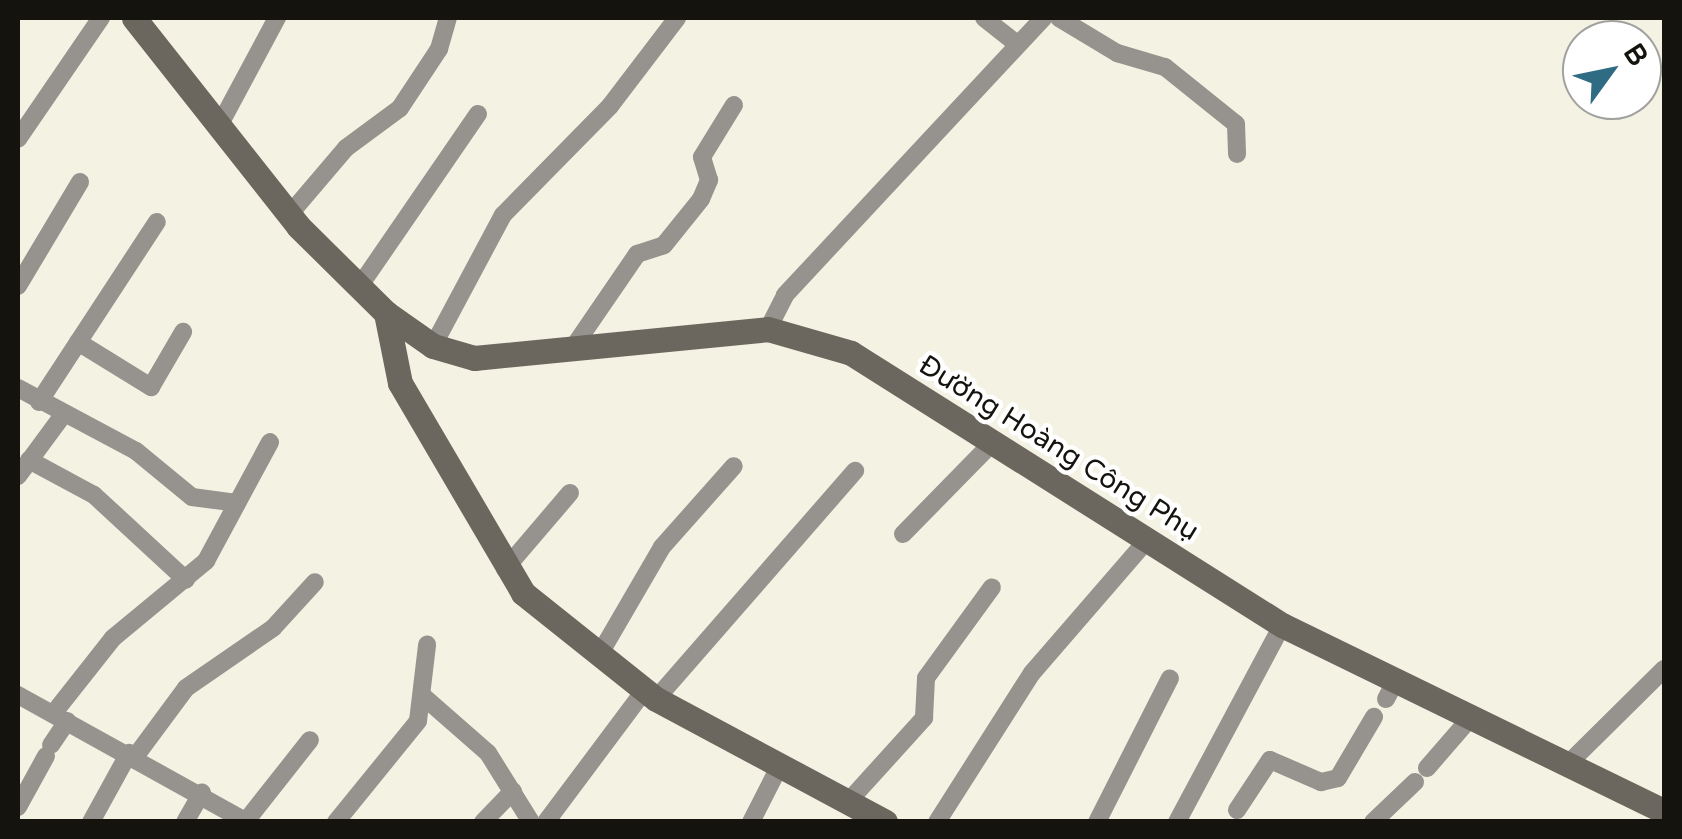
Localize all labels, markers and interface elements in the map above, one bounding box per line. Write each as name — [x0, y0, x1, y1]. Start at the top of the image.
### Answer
north arrow — [1562, 20, 1662, 120]
text: B — [1616, 37, 1655, 72]
street label: Đường Hoàng Công Phụ — [913, 348, 1205, 548]

